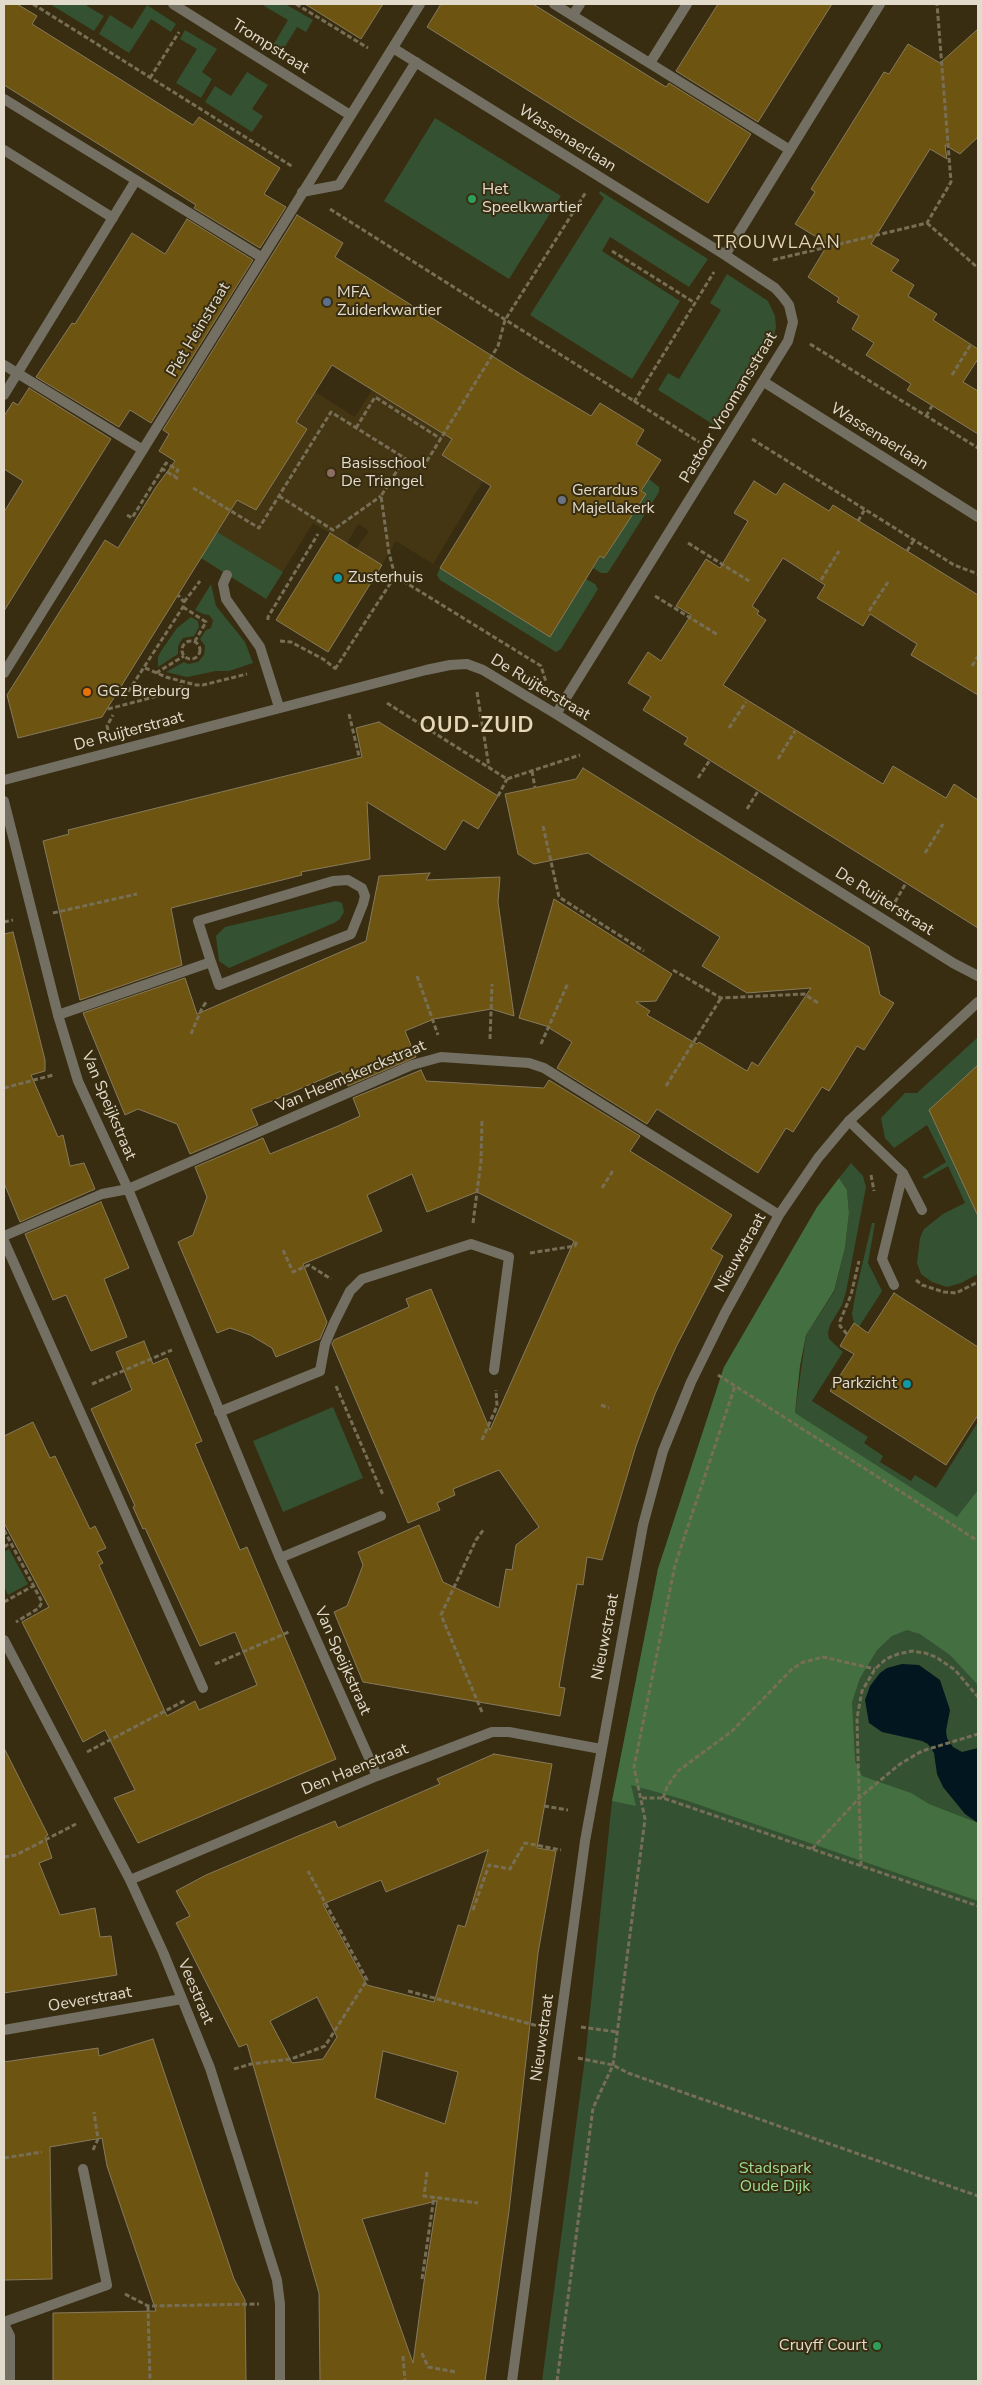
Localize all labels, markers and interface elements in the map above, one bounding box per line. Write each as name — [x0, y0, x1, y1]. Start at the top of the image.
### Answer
street label: Trompstraat — [228, 16, 312, 78]
street label: Wassenaerlaan — [515, 101, 619, 177]
place label: Het Speelkwartier — [482, 180, 582, 218]
marker: Het Speelkwartier — [466, 193, 478, 205]
district label: TROUWLAAN — [712, 233, 842, 255]
street label: Piet Heinstraat — [163, 279, 235, 381]
place label: MFA Zuiderkwartier — [337, 283, 442, 321]
marker: MFA Zuiderkwartier — [321, 296, 333, 308]
street label: Pastoor Vroomansstraat — [676, 329, 782, 487]
street label: Wassenaerlaan — [827, 399, 931, 475]
place label: Basisschool De Triangel — [341, 454, 426, 492]
marker: Basisschool De Triangel — [325, 467, 337, 479]
place label: Gerardus Majellakerk — [572, 481, 654, 519]
marker: Gerardus Majellakerk — [556, 494, 568, 506]
place label: Zusterhuis — [348, 568, 423, 588]
marker: Zusterhuis — [332, 572, 344, 584]
street label: De Ruijterstraat — [487, 651, 593, 725]
place label: GGz Breburg — [97, 682, 190, 702]
marker: GGz Breburg — [81, 686, 93, 698]
street label: De Ruijterstraat — [72, 708, 186, 756]
district label: OUD-ZUID — [418, 714, 536, 740]
street label: De Ruijterstraat — [831, 864, 937, 940]
street label: Van Heemskerckstraat — [273, 1037, 429, 1117]
street label: Van Speijkstraat — [76, 1049, 140, 1163]
street label: Nieuwstraat — [711, 1210, 771, 1296]
place label: Parkzicht — [832, 1374, 897, 1394]
marker: Parkzicht — [901, 1378, 913, 1390]
street label: Nieuwstraat — [588, 1592, 624, 1682]
street label: Van Speijkstraat — [310, 1604, 374, 1718]
street label: Den Haenstraat — [299, 1740, 411, 1800]
street label: Veestraat — [173, 1957, 217, 2027]
street label: Oeverstraat — [47, 1983, 133, 2017]
street label: Nieuwstraat — [527, 1993, 559, 2083]
park label: Stadspark Oude Dijk — [739, 2159, 811, 2197]
place label: Cruyff Court — [779, 2336, 867, 2356]
marker: Cruyff Court — [871, 2340, 883, 2352]

